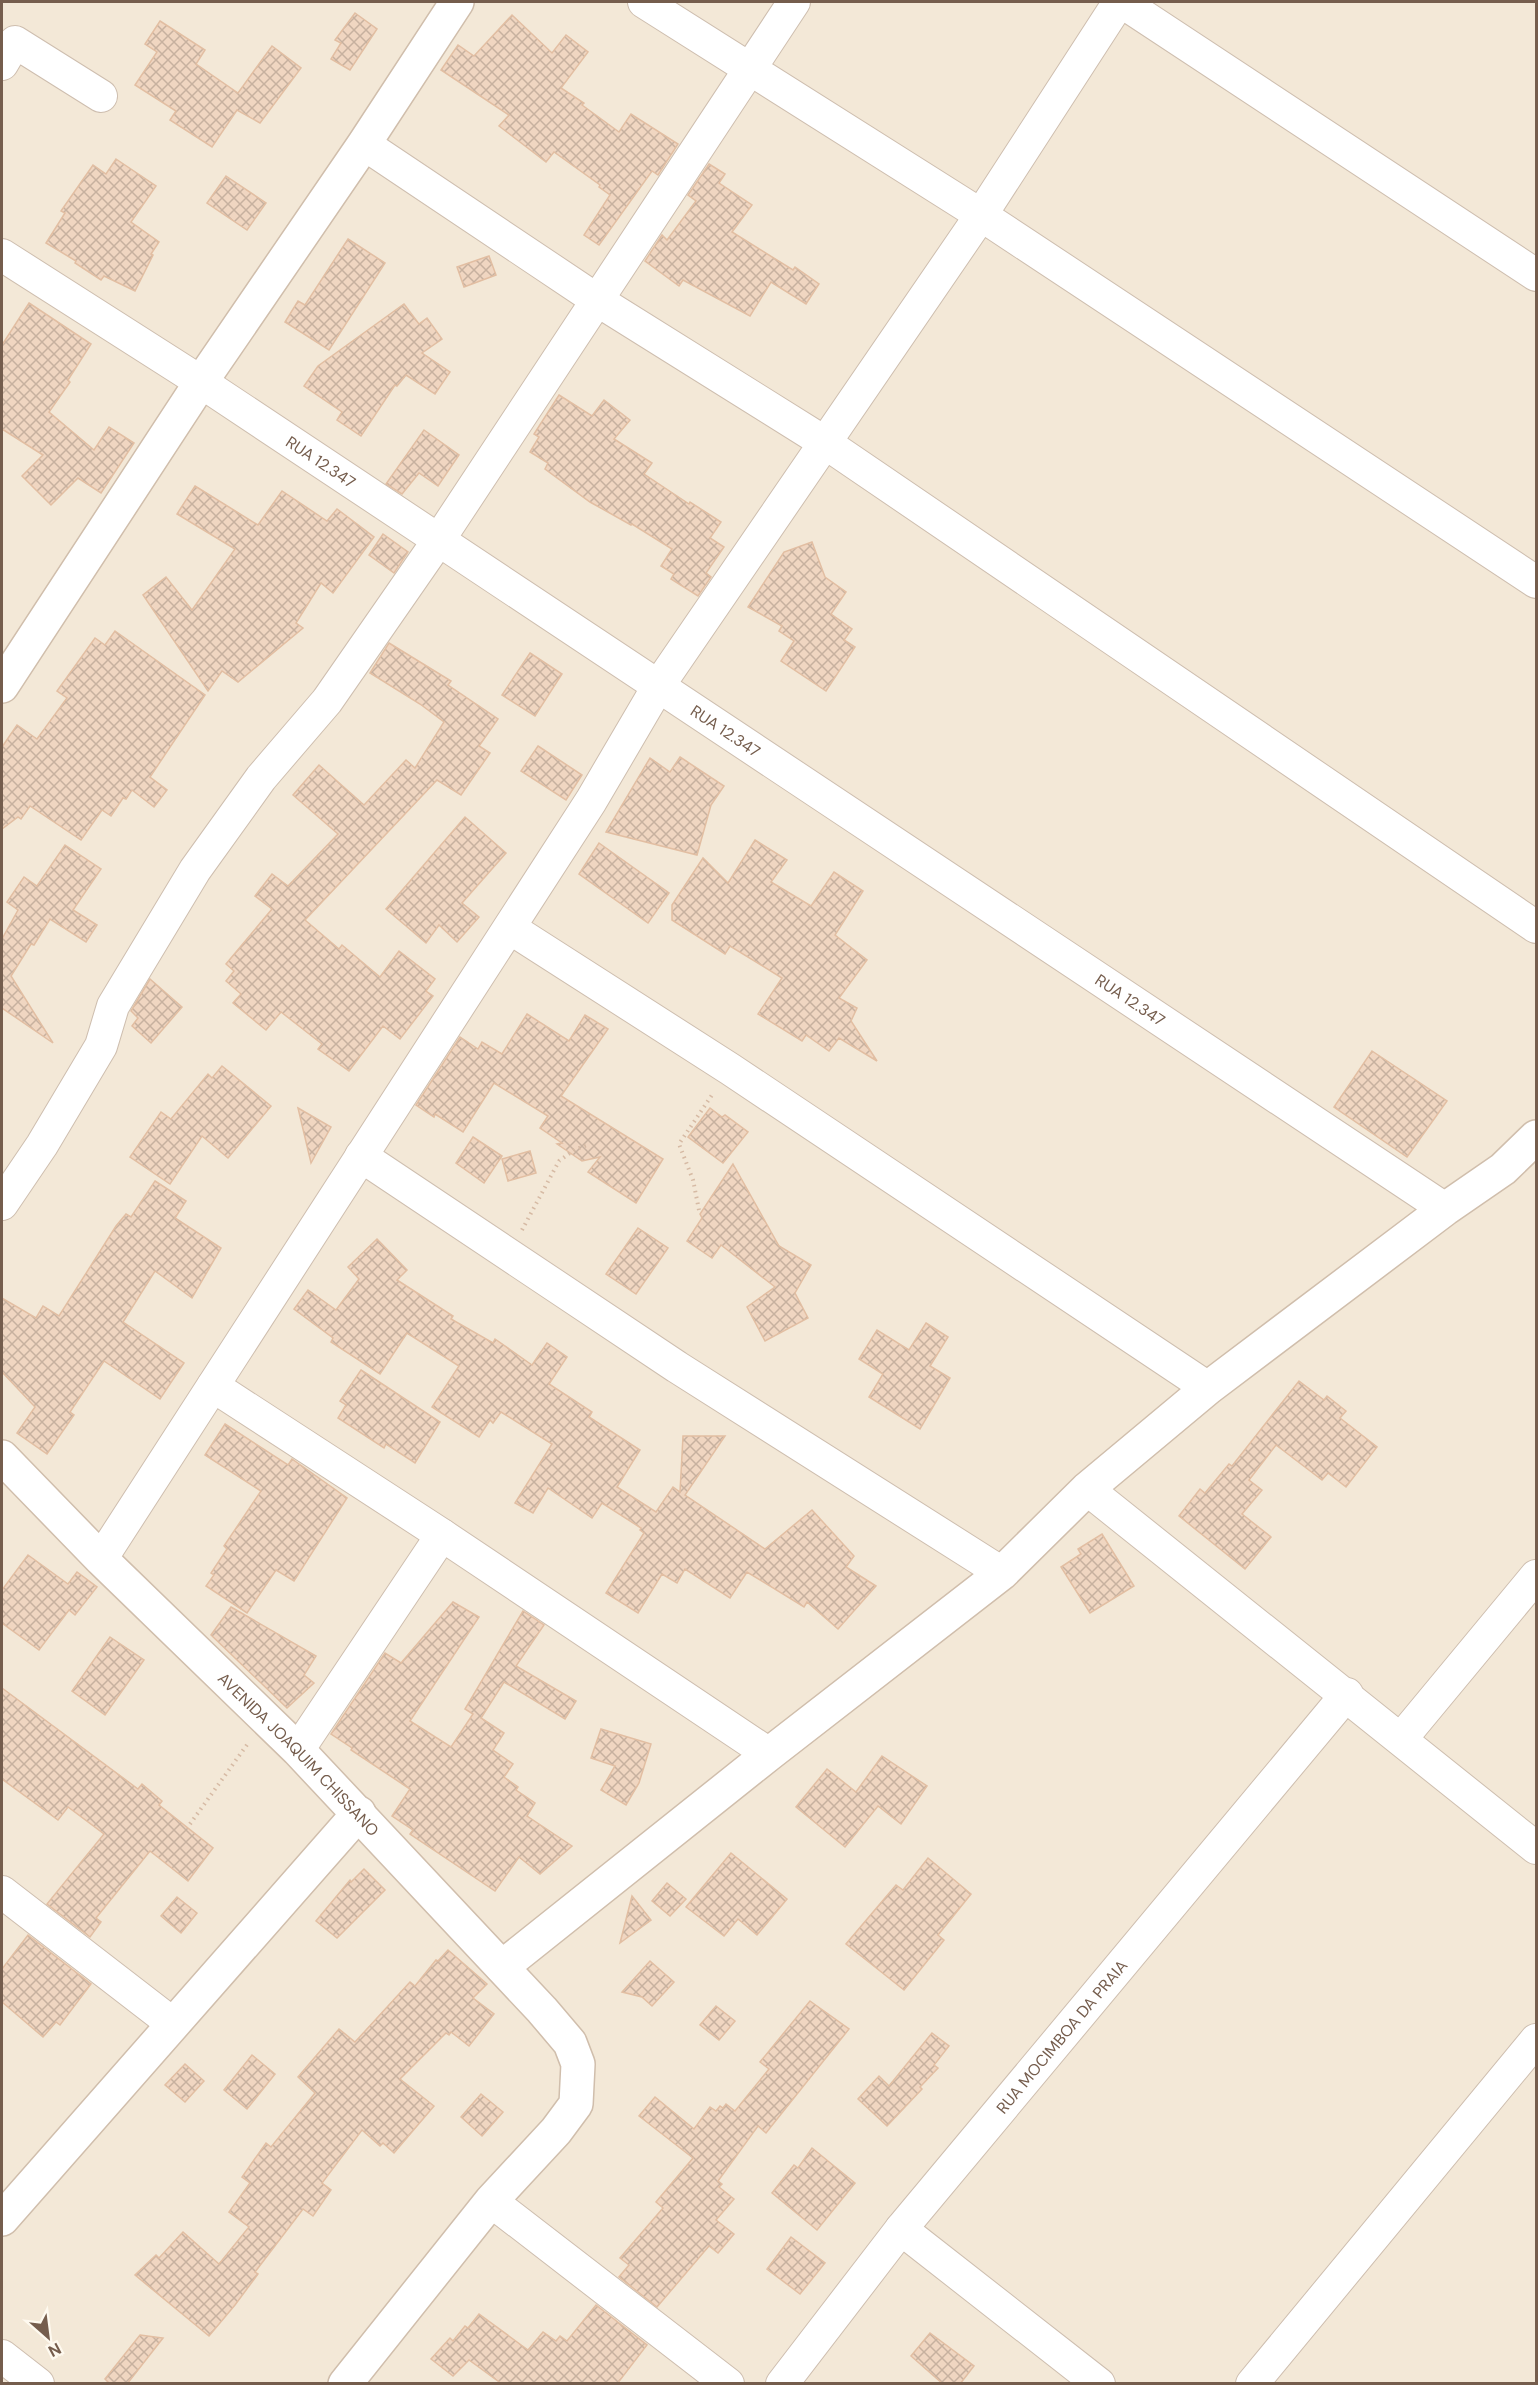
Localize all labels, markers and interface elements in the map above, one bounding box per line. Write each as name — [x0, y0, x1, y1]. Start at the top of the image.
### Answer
street label: RUA 12.347 — [282, 431, 360, 492]
street label: RUA 12.347 — [687, 700, 765, 762]
street label: RUA 12.347 — [1091, 969, 1169, 1031]
street label: AVENIDA JOAQUIM CHISSANO — [214, 1668, 384, 1840]
street label: RUA MOCIMBOA DA PRAIA — [991, 1955, 1132, 2118]
north arrow — [18, 2307, 78, 2367]
text: N — [45, 2338, 65, 2362]

